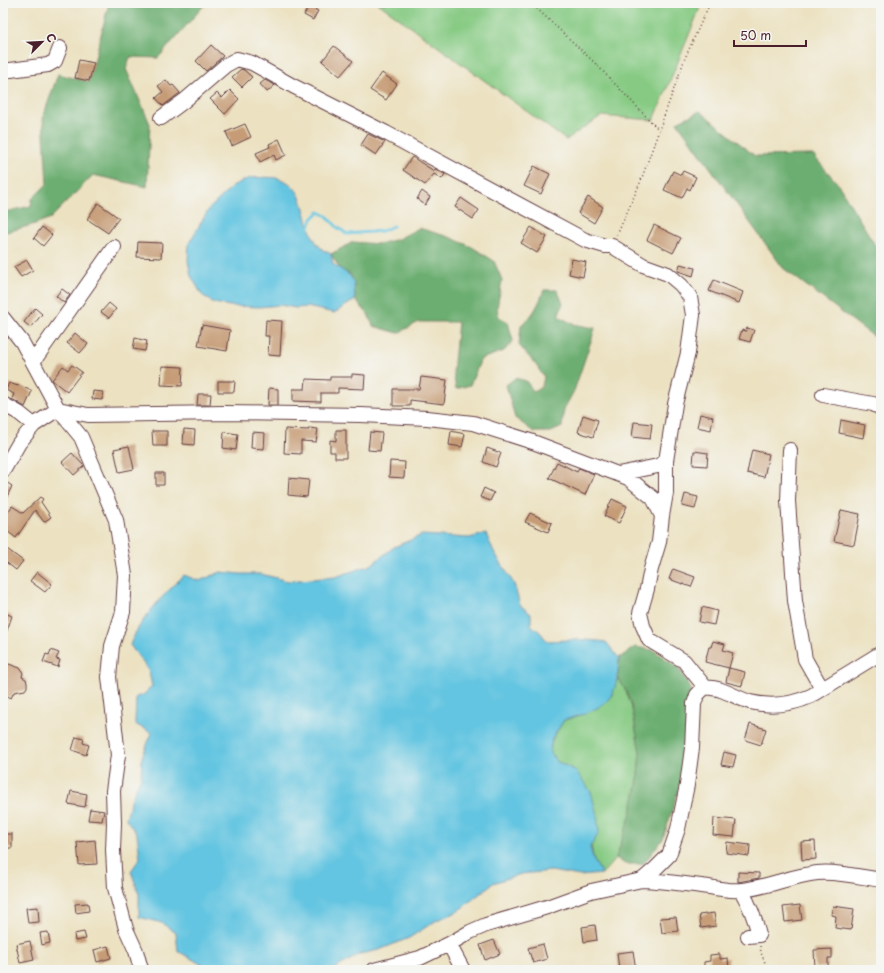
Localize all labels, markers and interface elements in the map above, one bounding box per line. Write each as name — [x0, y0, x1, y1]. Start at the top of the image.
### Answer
north arrow — [22, 22, 62, 62]
scale bar — [734, 22, 806, 48]
text: 50 m — [740, 26, 771, 44]
text: С — [42, 30, 61, 45]

